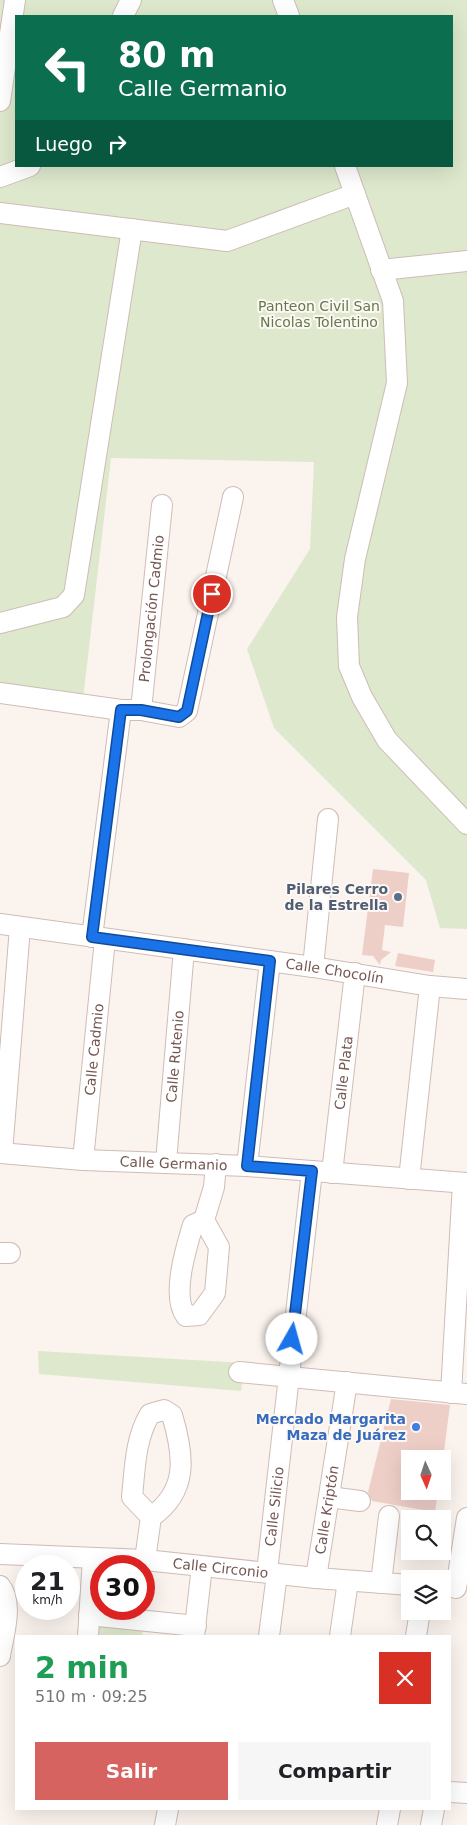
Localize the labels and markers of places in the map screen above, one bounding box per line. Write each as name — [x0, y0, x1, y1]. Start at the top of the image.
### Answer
pin — [191, 573, 233, 615]
place label: Pilares Cerro de la Estrella — [284, 881, 388, 913]
marker: Pilares Cerro de la Estrella — [392, 891, 404, 903]
place label: Mercado Margarita Maza de Juárez — [256, 1411, 406, 1443]
marker: Mercado Margarita Maza de Juárez — [410, 1421, 422, 1433]

